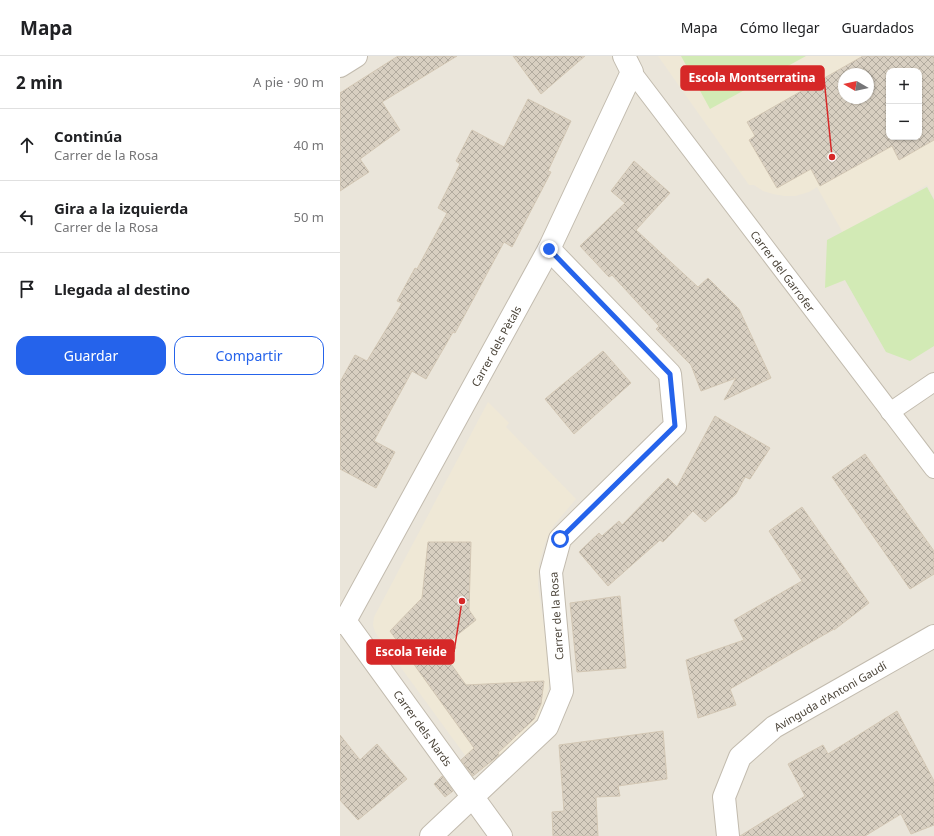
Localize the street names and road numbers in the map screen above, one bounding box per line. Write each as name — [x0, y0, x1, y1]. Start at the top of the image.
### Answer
street label: Carrer del Garrofer — [747, 227, 819, 315]
street label: Carrer dels Pètals — [467, 303, 525, 389]
street label: Carrer de la Rosa — [545, 571, 567, 661]
street label: Avinguda d'Antoni Gaudí — [771, 657, 890, 734]
street label: Carrer dels Nards — [390, 687, 456, 769]

